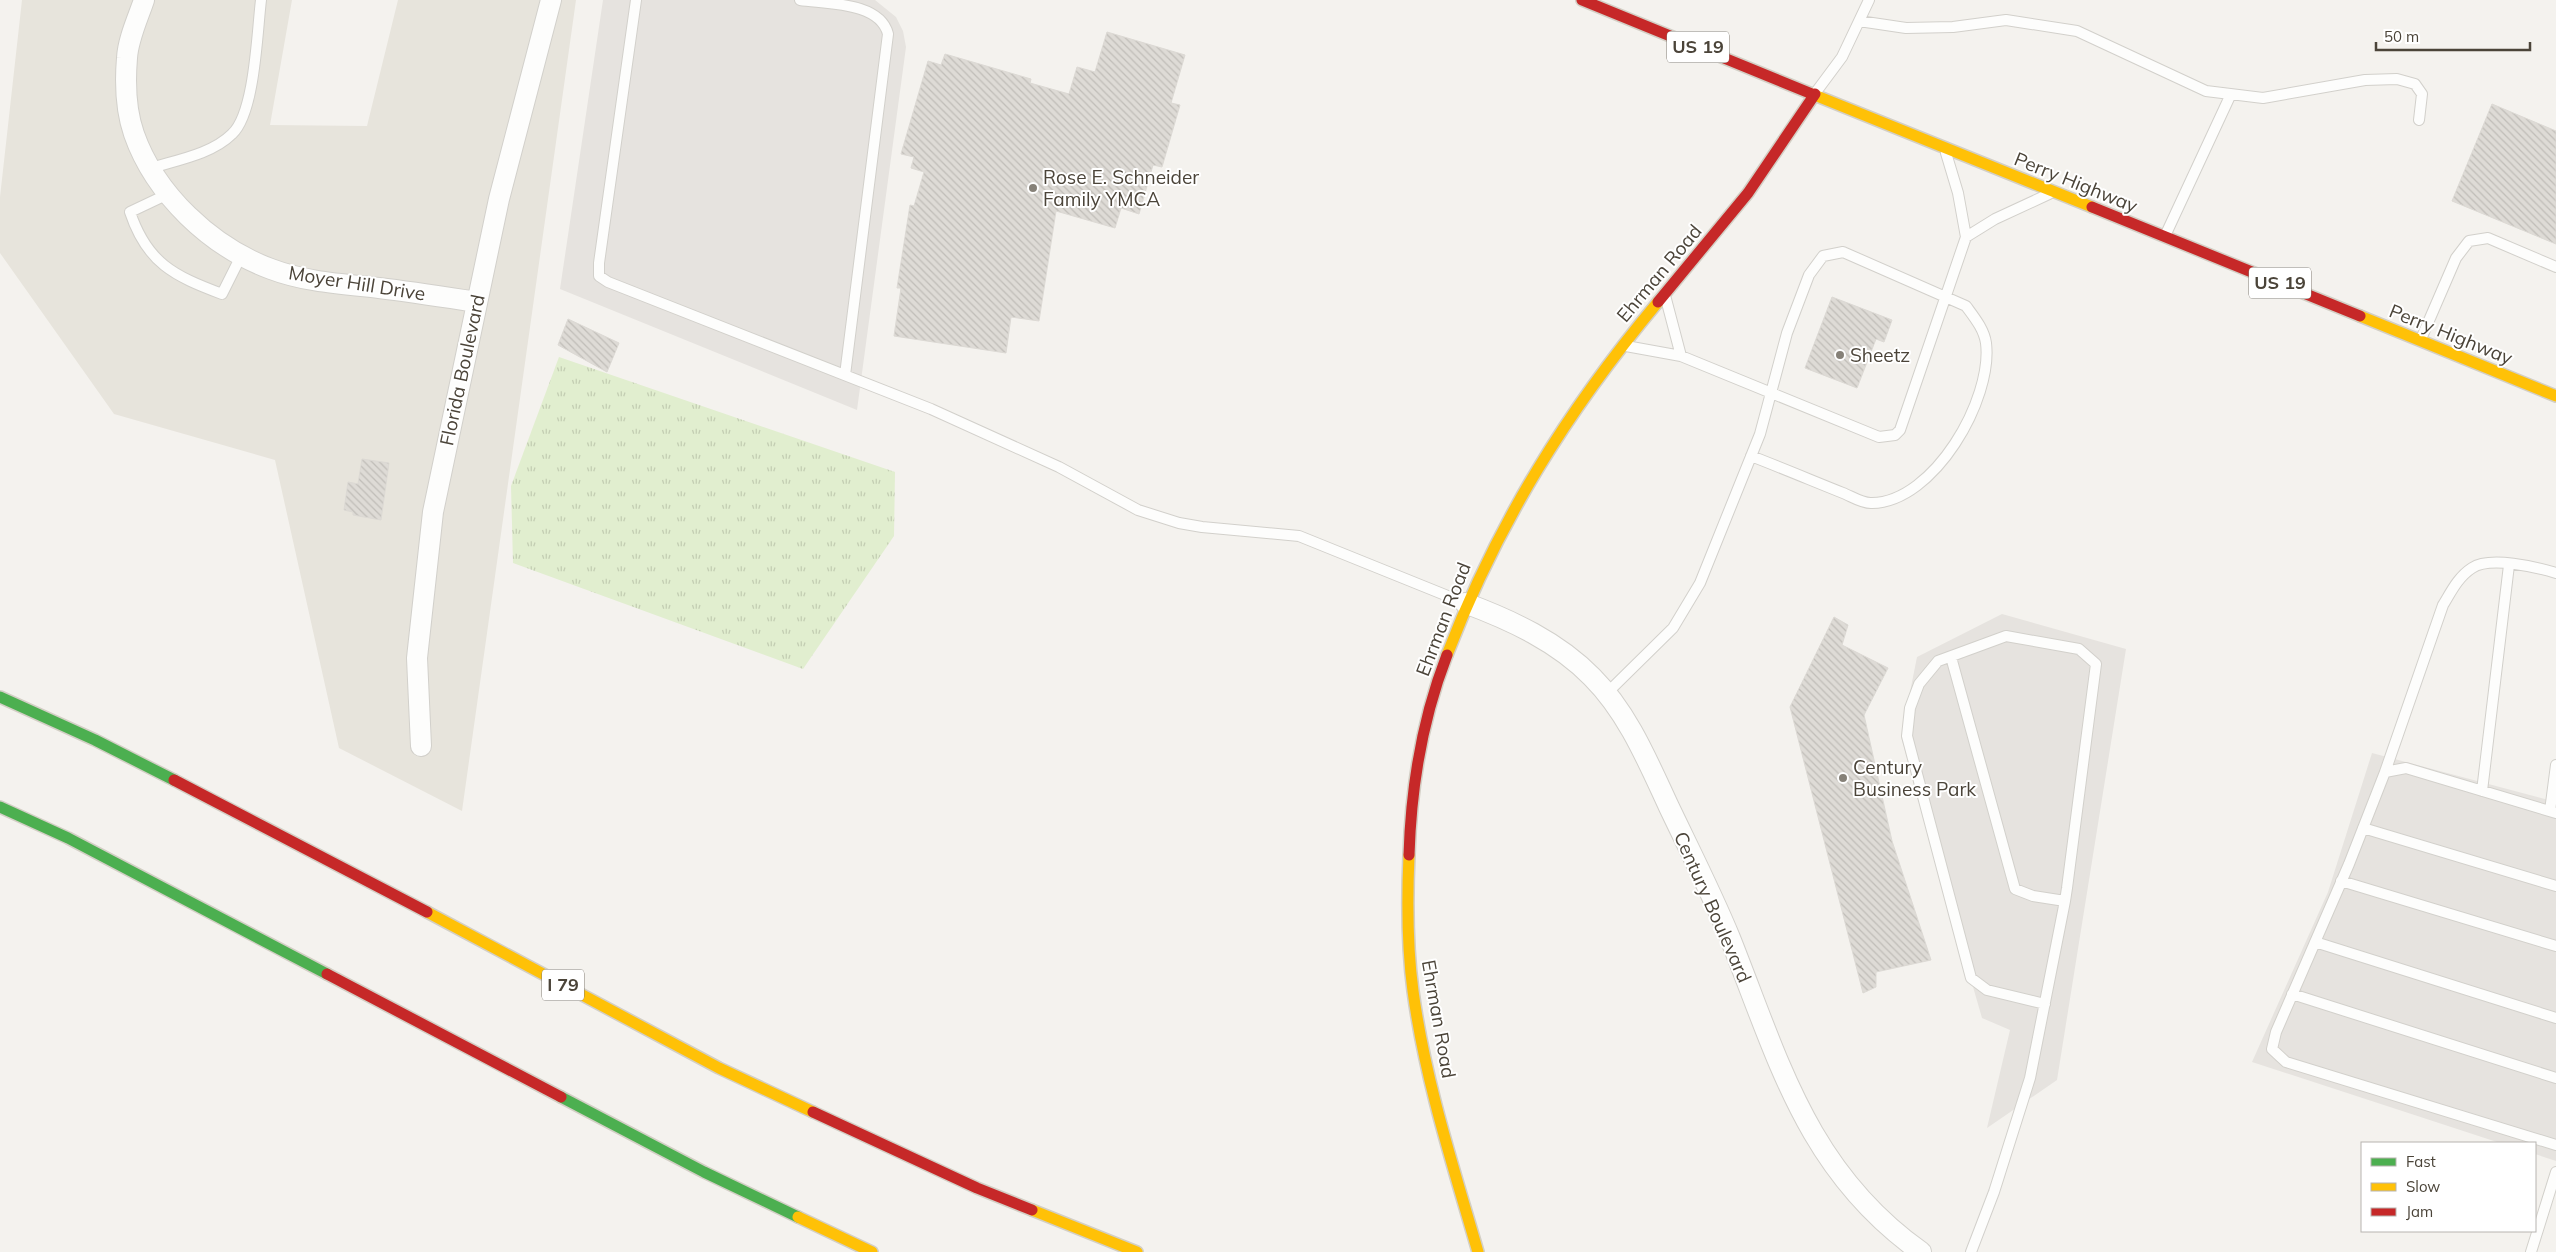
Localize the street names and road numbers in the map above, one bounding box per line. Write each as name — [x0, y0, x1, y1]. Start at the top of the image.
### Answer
road number: US 19 — [1667, 32, 1729, 62]
street label: Perry Highway — [2011, 146, 2141, 218]
street label: Ehrman Road — [1611, 219, 1707, 327]
street label: Moyer Hill Drive — [287, 260, 427, 306]
road number: US 19 — [2249, 268, 2311, 298]
street label: Florida Boulevard — [434, 292, 490, 448]
street label: Perry Highway — [2386, 298, 2516, 370]
street label: Ehrman Road — [1410, 559, 1476, 679]
street label: Century Boulevard — [1669, 828, 1757, 986]
street label: Ehrman Road — [1417, 958, 1461, 1080]
road number: I 79 — [542, 970, 584, 1000]

